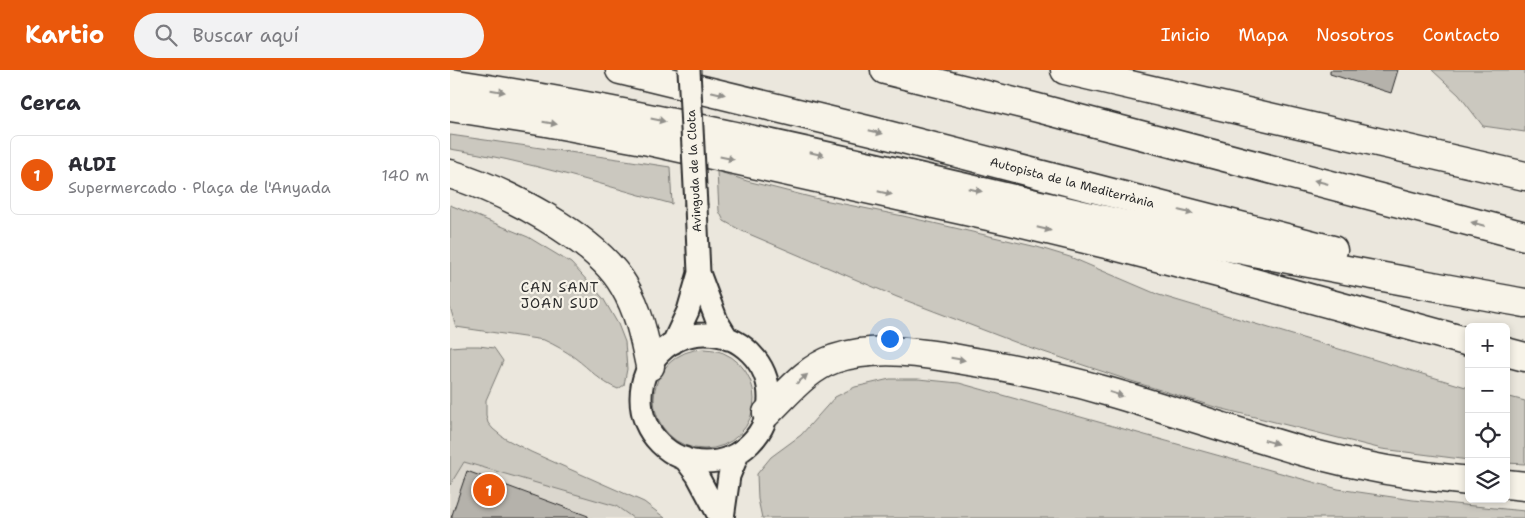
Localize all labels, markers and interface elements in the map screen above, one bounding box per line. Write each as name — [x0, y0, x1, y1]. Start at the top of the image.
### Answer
search box — [134, 13, 484, 58]
text: Kartio — [25, 19, 104, 51]
icon: search — [152, 21, 180, 49]
text: Buscar aquí — [192, 23, 299, 48]
text: Inicio — [1161, 23, 1210, 47]
text: Mapa — [1238, 23, 1288, 47]
text: Nosotros — [1316, 23, 1394, 47]
text: Contacto — [1422, 23, 1500, 47]
one-way arrow — [491, 87, 507, 95]
text: Cerca — [20, 89, 81, 117]
one-way arrow — [711, 89, 726, 97]
street label: Avinguda de la Clota — [683, 109, 705, 233]
one-way arrow — [650, 117, 666, 125]
one-way arrow — [542, 119, 558, 127]
one-way arrow — [868, 128, 883, 136]
one-way arrow — [809, 151, 825, 159]
text: ALDI — [68, 152, 116, 177]
one-way arrow — [719, 154, 734, 162]
street label: Autopista de la Mediterrània — [988, 154, 1157, 212]
text: 1 — [33, 165, 41, 186]
text: 140 m — [382, 165, 429, 186]
text: Supermercado · Plaça de l'Anyada — [68, 177, 331, 198]
one-way arrow — [1313, 178, 1328, 186]
one-way arrow — [968, 186, 983, 194]
one-way arrow — [878, 189, 893, 197]
one-way arrow — [1178, 208, 1193, 216]
one-way arrow — [1470, 219, 1485, 227]
one-way arrow — [1036, 225, 1051, 233]
district label: CAN SANT JOAN SUD — [521, 278, 599, 312]
map controls — [1465, 323, 1510, 503]
button: + — [1465, 323, 1510, 368]
your location — [877, 326, 903, 352]
one-way arrow — [950, 355, 966, 363]
button: − — [1465, 368, 1510, 413]
one-way arrow — [795, 373, 808, 384]
one-way arrow — [1109, 391, 1124, 399]
button: locate — [1465, 413, 1510, 458]
one-way arrow — [1264, 438, 1279, 446]
button: layers — [1465, 458, 1510, 503]
pin: 1 — [473, 471, 505, 509]

